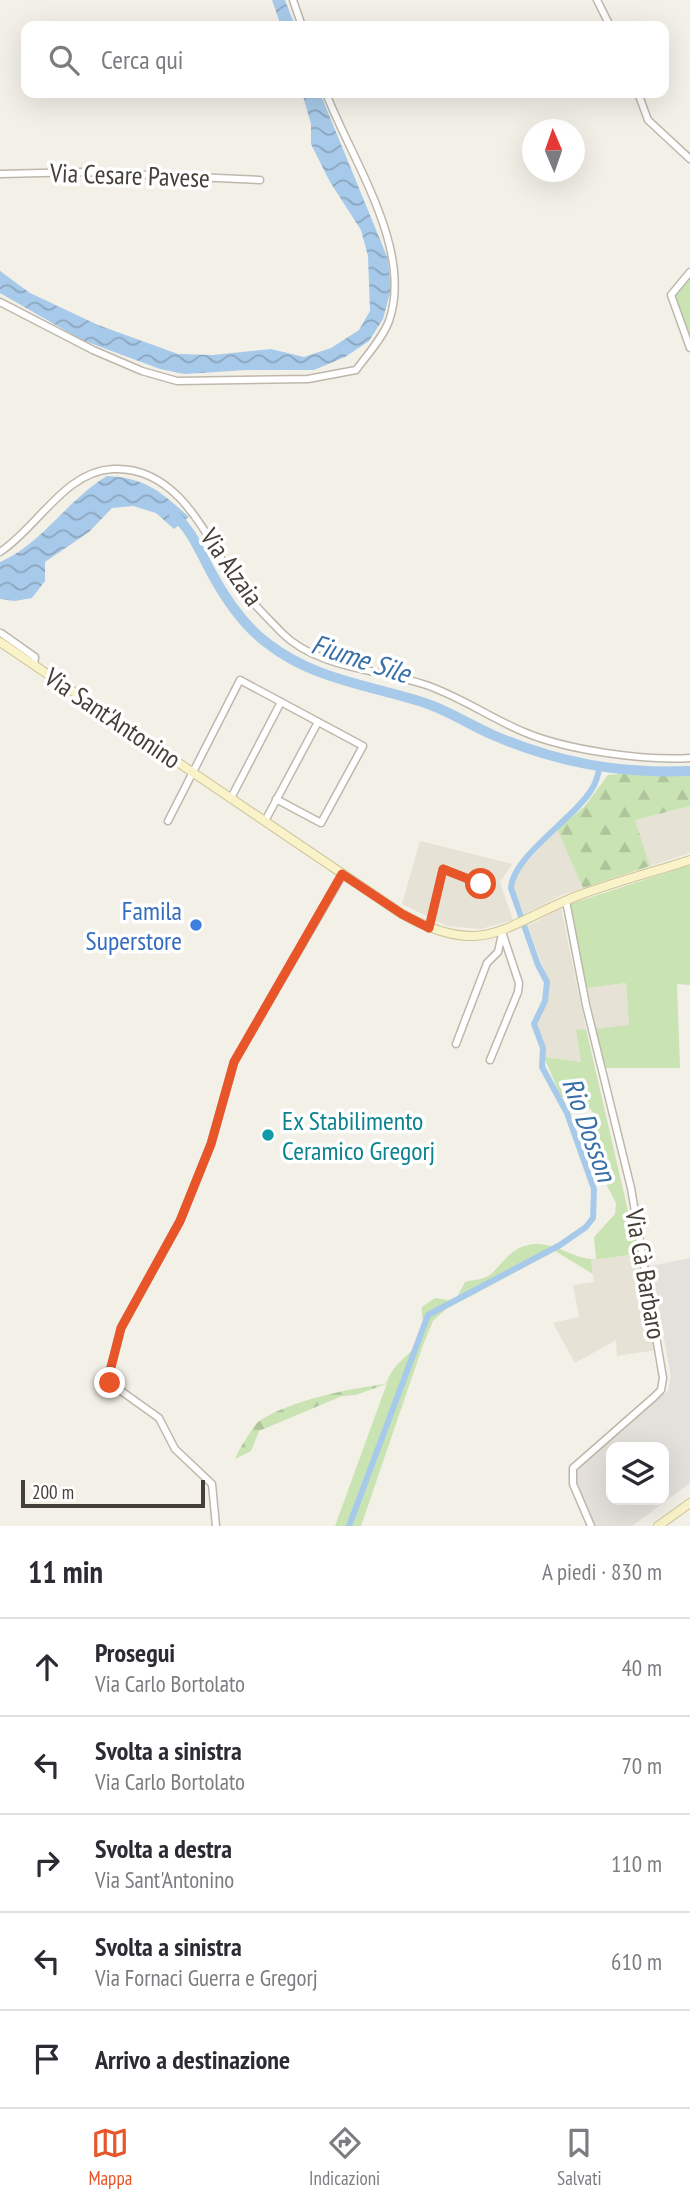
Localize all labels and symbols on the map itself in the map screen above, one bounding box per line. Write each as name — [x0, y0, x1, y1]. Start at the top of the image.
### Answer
north arrow — [522, 119, 585, 182]
street label: Via Cesare Pavese — [49, 156, 210, 194]
street label: Via Alzaia — [193, 521, 270, 612]
water label: Fiume Sile — [307, 625, 417, 692]
street label: Via Sant'Antonino — [38, 660, 187, 776]
route start — [465, 868, 496, 899]
place label: Famila Superstore — [86, 894, 182, 957]
marker: Famila Superstore — [188, 917, 204, 933]
water label: Rio Dosson — [554, 1072, 626, 1188]
place label: Ex Stabilimento Ceramico Gregorj — [282, 1104, 435, 1167]
marker: Ex Stabilimento Ceramico Gregorj — [260, 1127, 276, 1143]
street label: Via Cà Barbaro — [618, 1206, 674, 1341]
route end — [94, 1367, 125, 1398]
scale bar — [21, 1477, 205, 1509]

